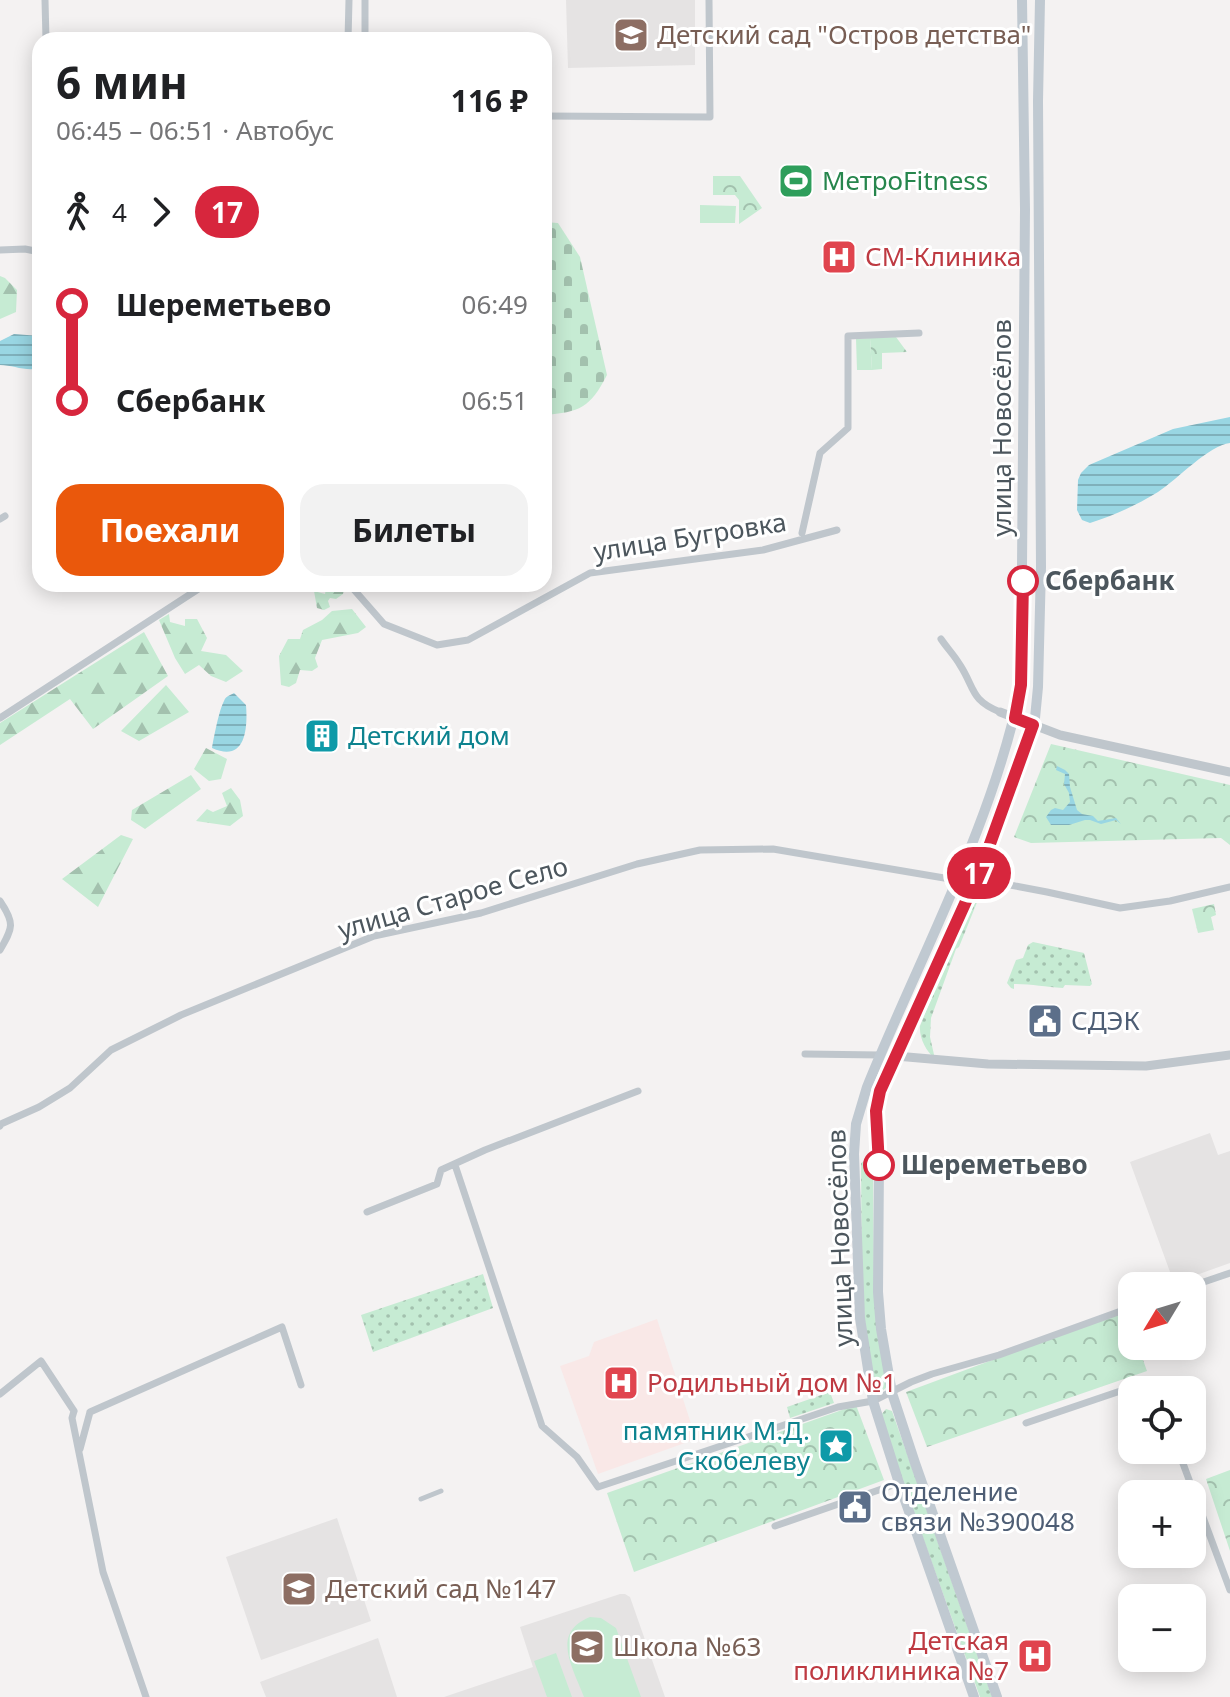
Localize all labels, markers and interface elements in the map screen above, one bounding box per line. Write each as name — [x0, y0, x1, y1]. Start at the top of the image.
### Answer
school or university icon: Детский сад "Остров детства" — [612, 16, 650, 54]
place label: Детский сад "Остров детства" — [657, 16, 1031, 52]
text: 6 мин — [56, 52, 188, 112]
text: 116 ₽ — [451, 80, 528, 121]
text: 06:45 – 06:51 · Автобус — [56, 112, 334, 148]
sports icon: МетроFitness — [777, 162, 815, 200]
place label: МетроFitness — [822, 162, 988, 198]
icon: walk — [56, 190, 100, 234]
icon: forward — [139, 190, 183, 234]
text: 17 — [211, 193, 243, 231]
text: 4 — [112, 194, 127, 230]
hospital icon: СМ-Клиника — [820, 238, 858, 276]
place label: СМ-Клиника — [865, 238, 1021, 274]
text: Шереметьево — [116, 284, 331, 325]
text: 06:49 — [462, 286, 528, 322]
street label: улица Новосёлов — [983, 319, 1019, 537]
text: Сбербанк — [116, 380, 265, 421]
text: 06:51 — [462, 382, 528, 418]
button: Поехали — [56, 484, 284, 576]
button: Билеты — [300, 484, 528, 576]
street label: улица Бугровка — [591, 503, 789, 569]
place label: Сбербанк — [1045, 562, 1174, 598]
marker: Сбербанк — [1008, 566, 1038, 596]
building icon: Детский дом — [303, 717, 341, 755]
place label: Детский дом — [348, 717, 510, 753]
street label: улица Старое Село — [334, 847, 572, 947]
line badge: 17 — [943, 847, 1015, 899]
text: 17 — [963, 854, 995, 892]
public building icon: СДЭК — [1026, 1002, 1064, 1040]
place label: СДЭК — [1071, 1002, 1140, 1038]
street label: улица Новосёлов — [817, 1129, 861, 1347]
place label: Шереметьево — [901, 1146, 1088, 1182]
marker: Шереметьево — [864, 1150, 894, 1180]
north arrow — [1118, 1272, 1206, 1360]
map controls — [1118, 1272, 1206, 1672]
hospital icon: Родильный дом №1 — [602, 1364, 640, 1402]
place label: Родильный дом №1 — [647, 1364, 897, 1400]
button: locate — [1118, 1376, 1206, 1464]
place label: памятник М.Д. Скобелеву — [623, 1412, 811, 1478]
place icon: памятник М.Д. Скобелеву — [817, 1427, 855, 1465]
place label: Отделение связи №390048 — [881, 1473, 1075, 1539]
button: + — [1118, 1480, 1206, 1568]
public building icon: Отделение связи №390048 — [836, 1488, 874, 1526]
school or university icon: Детский сад №147 — [280, 1570, 318, 1608]
place label: Детский сад №147 — [325, 1570, 556, 1606]
button: − — [1118, 1584, 1206, 1672]
place label: Детская поликлиника №7 — [793, 1622, 1009, 1688]
school or university icon: Школа №63 — [568, 1628, 606, 1666]
place label: Школа №63 — [613, 1628, 761, 1664]
hospital icon: Детская поликлиника №7 — [1016, 1637, 1054, 1675]

